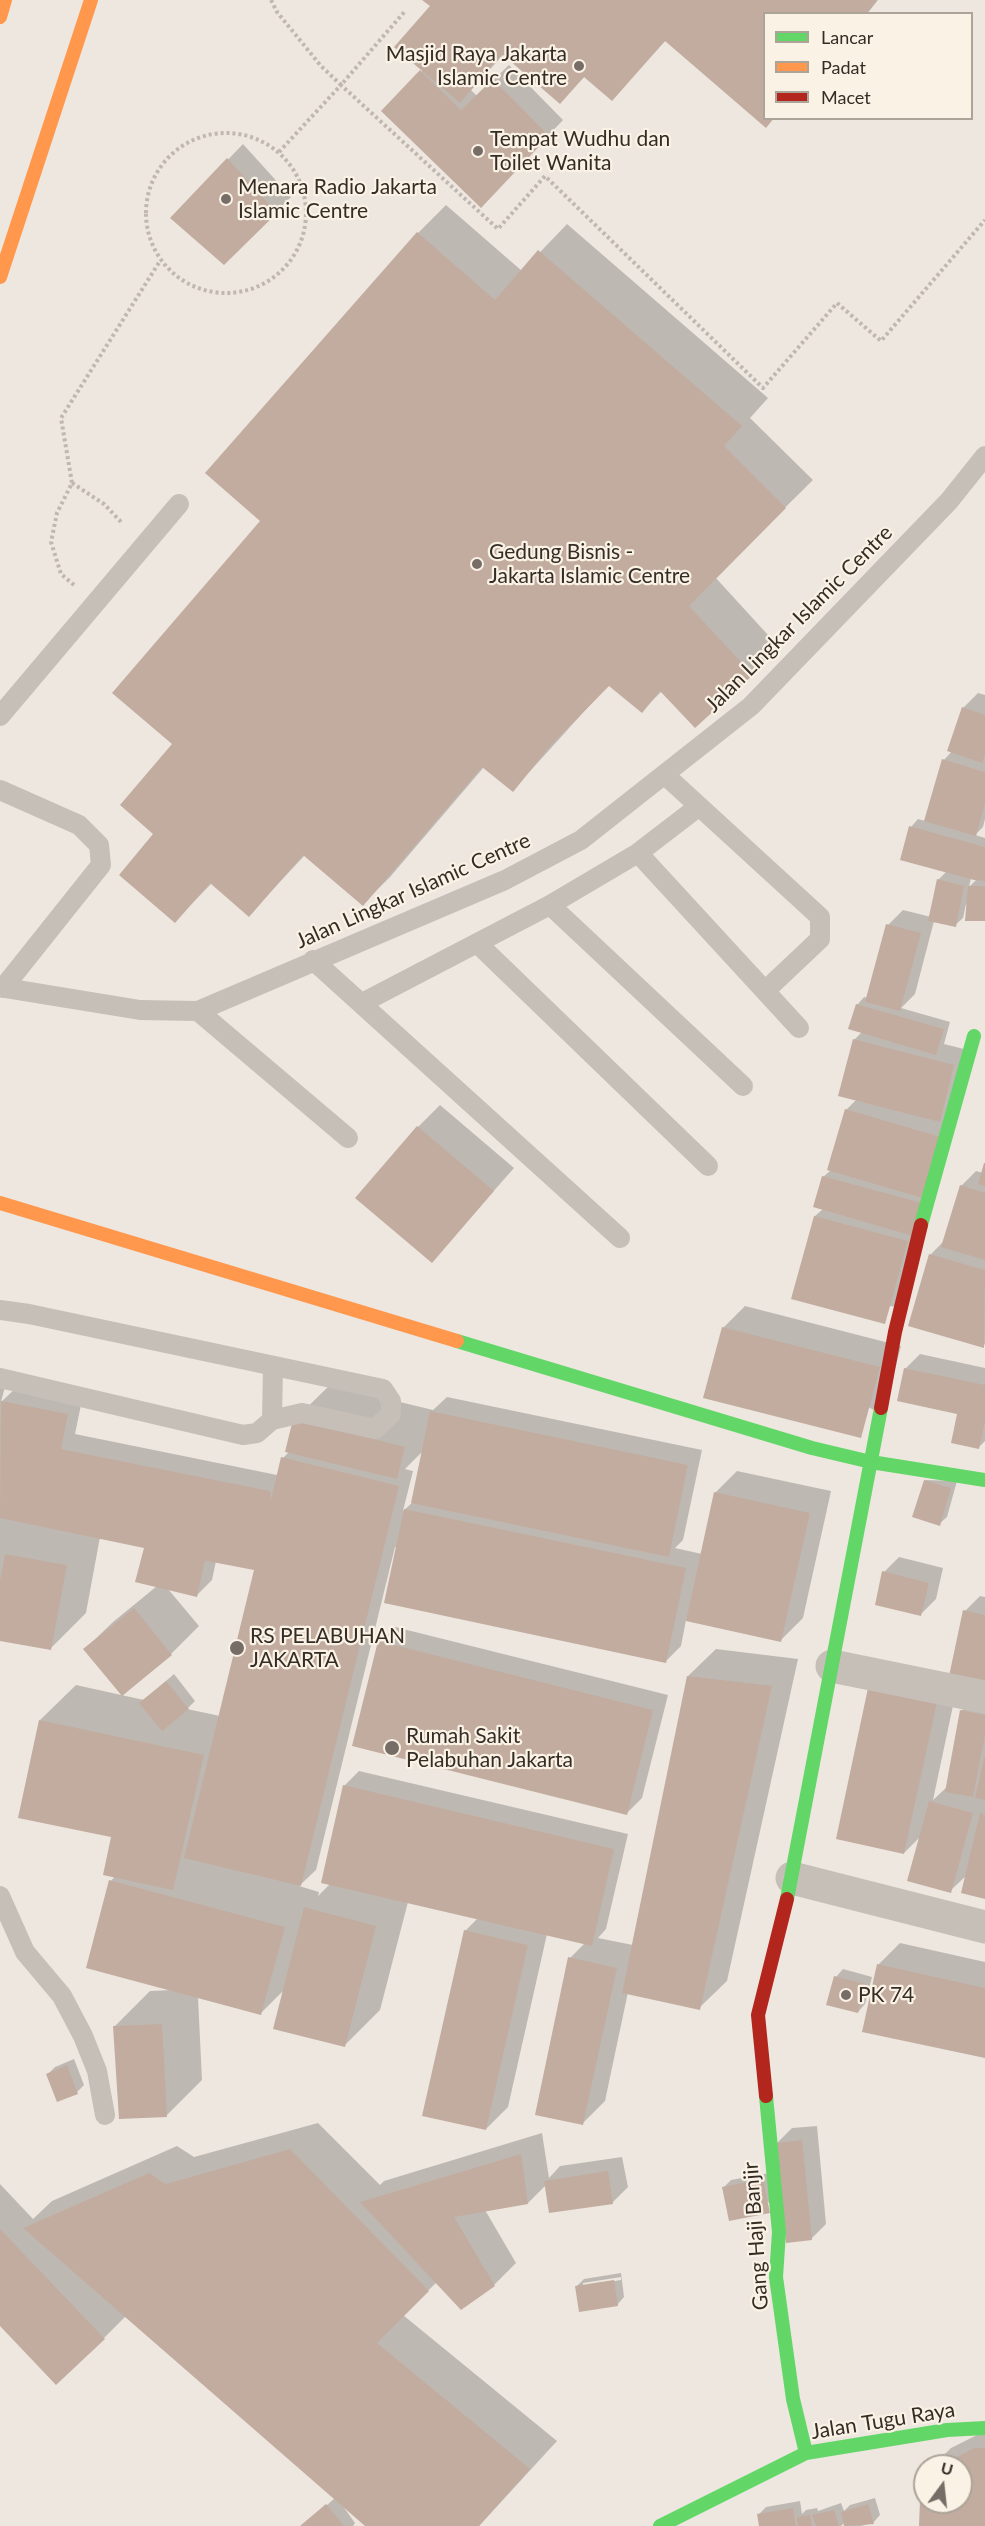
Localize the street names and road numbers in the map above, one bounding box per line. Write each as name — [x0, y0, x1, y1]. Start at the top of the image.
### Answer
street label: Jalan Lingkar Islamic Centre — [700, 520, 898, 718]
street label: Jalan Lingkar Islamic Centre — [292, 828, 534, 954]
street label: Gang Haji Banjir — [738, 2161, 774, 2311]
street label: Jalan Tugu Raya — [809, 2397, 957, 2445]

